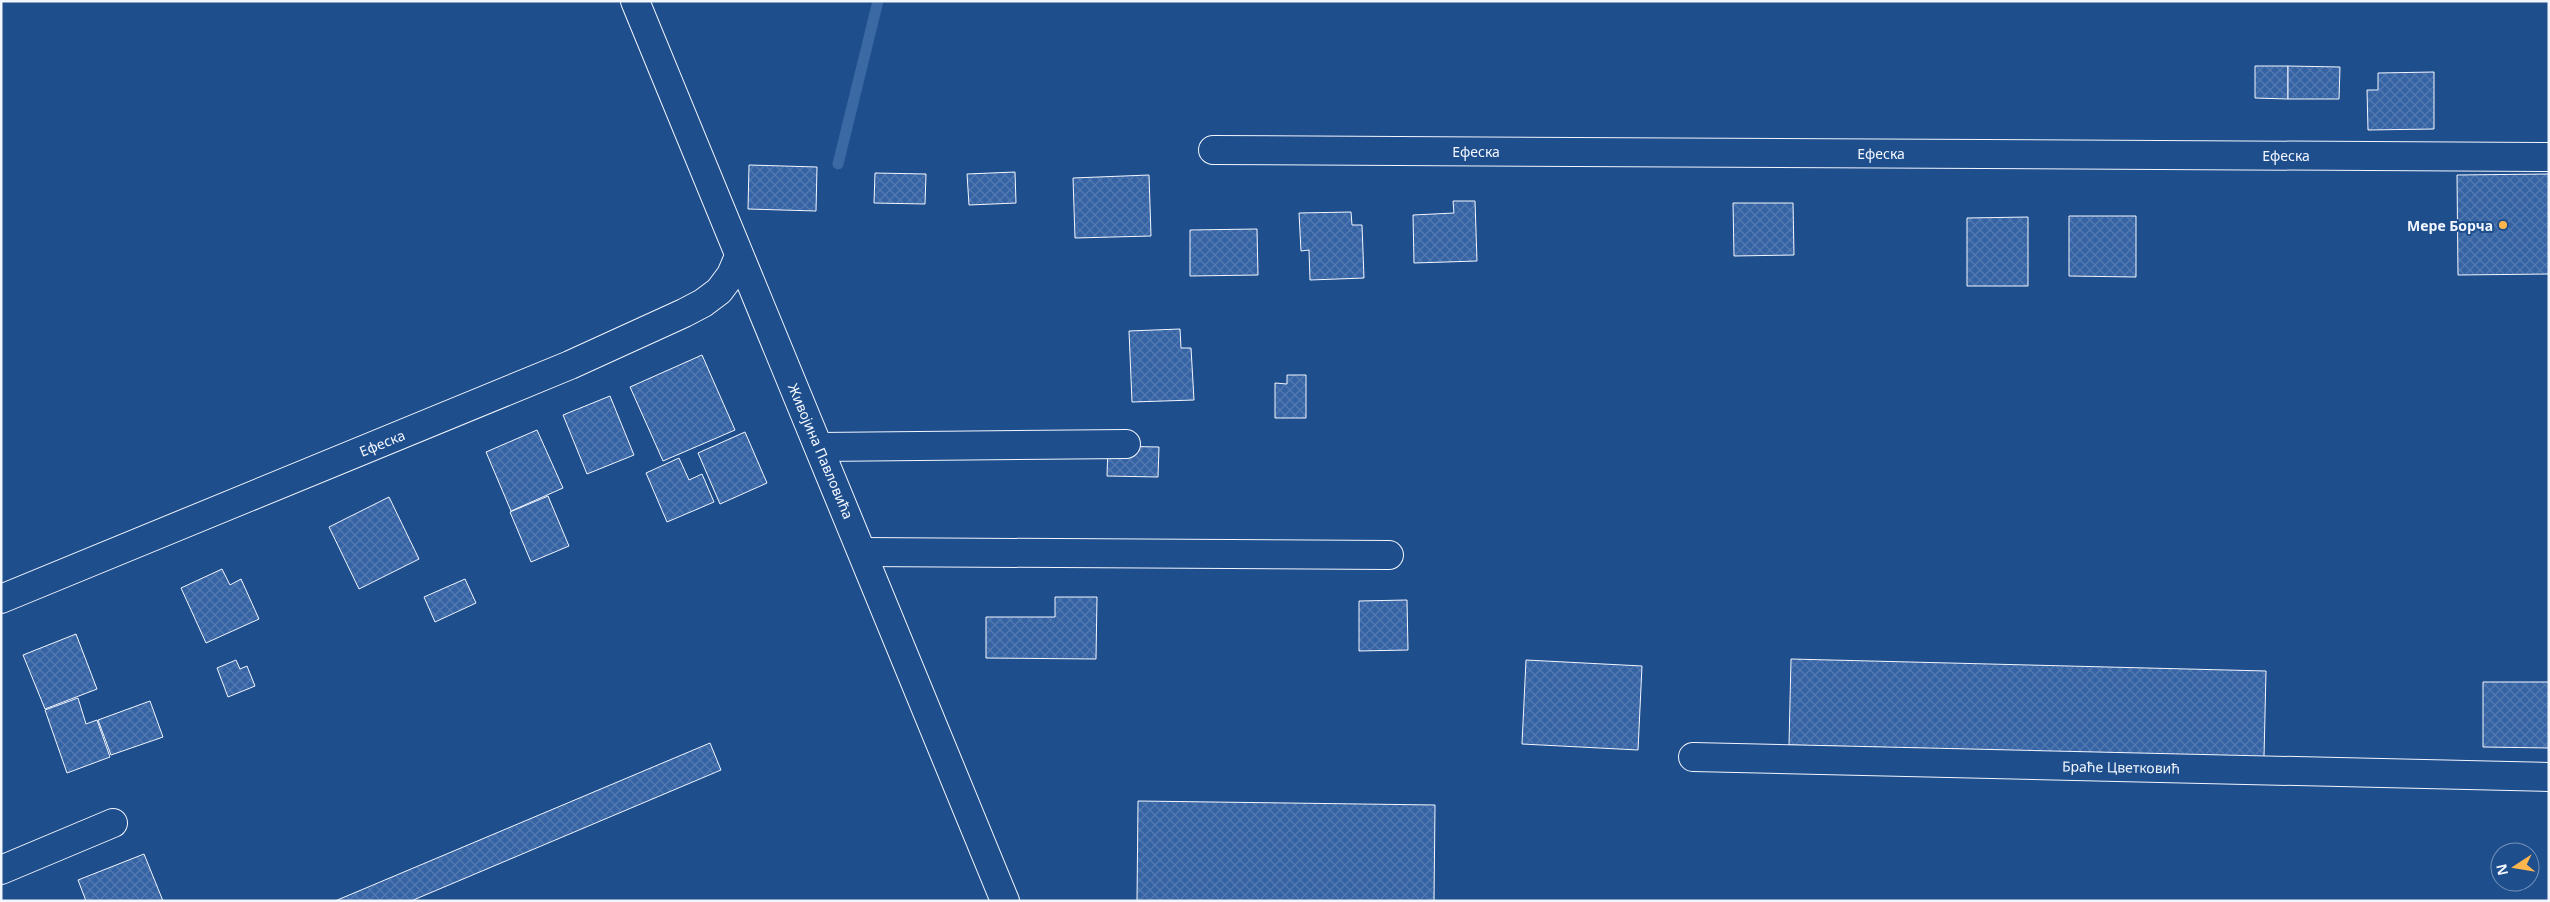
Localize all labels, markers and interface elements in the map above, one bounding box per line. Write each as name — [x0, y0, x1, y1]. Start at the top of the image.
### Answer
street label: Ефеска — [1452, 142, 1500, 161]
street label: Ефеска — [1857, 144, 1905, 163]
street label: Ефеска — [2262, 146, 2310, 165]
place label: Мере Борча — [2407, 216, 2493, 235]
marker: Мере Борча — [2497, 219, 2509, 231]
street label: Живојина Павловића — [784, 380, 858, 522]
street label: Ефеска — [356, 425, 408, 461]
street label: Браће Цветковић — [2062, 756, 2180, 778]
north arrow — [2490, 842, 2540, 892]
text: N — [2491, 862, 2512, 877]

